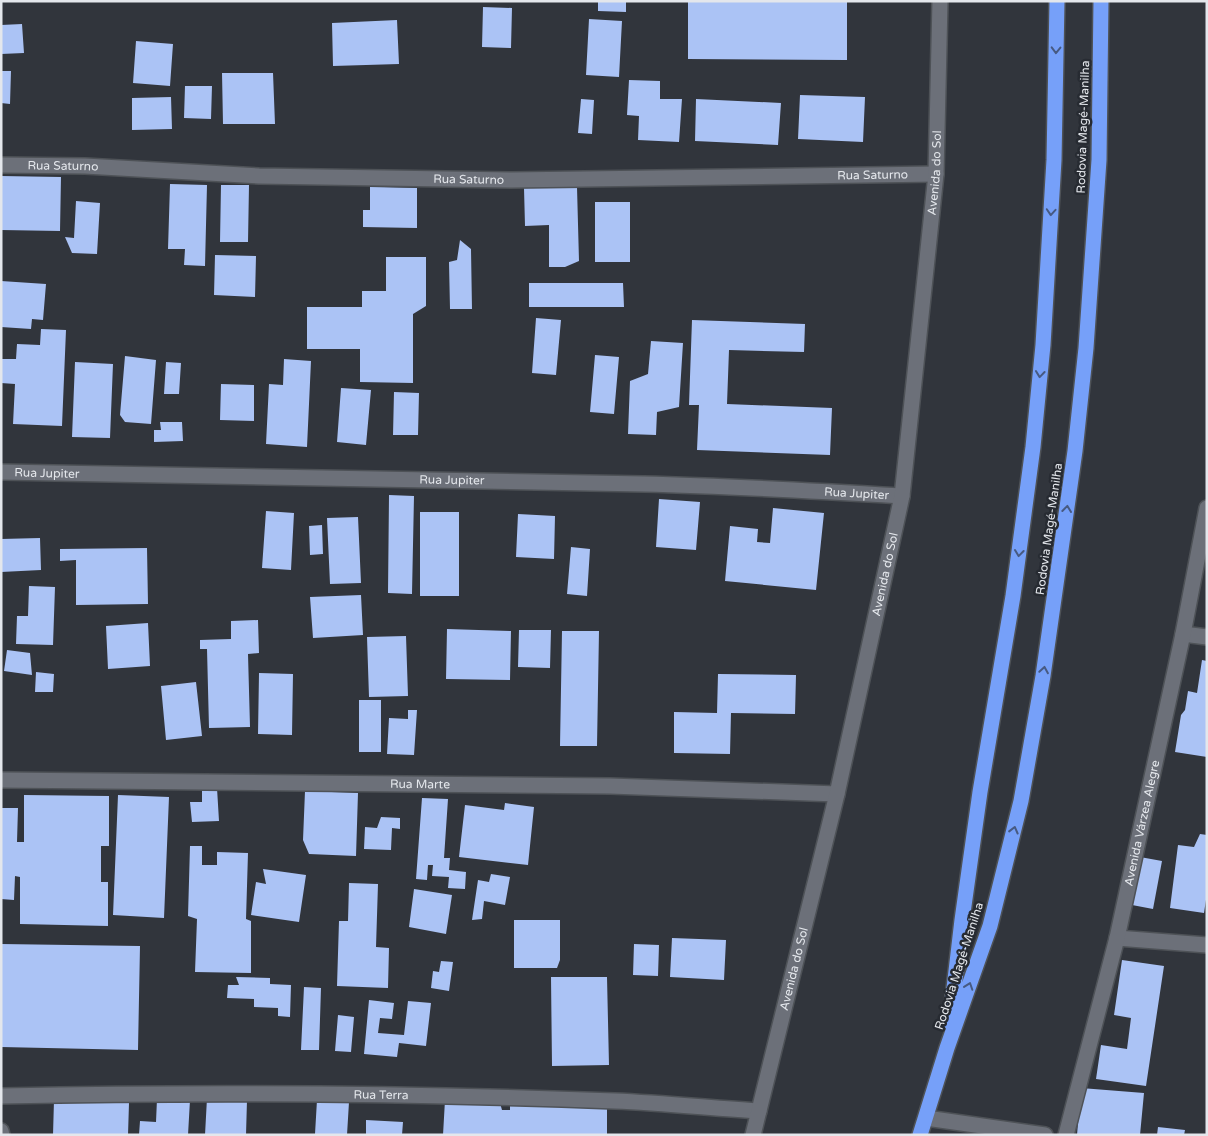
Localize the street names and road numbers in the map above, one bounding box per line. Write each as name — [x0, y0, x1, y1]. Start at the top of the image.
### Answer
street label: Rodovia Magé-Manilha — [1074, 60, 1092, 194]
street label: Avenida do Sol — [925, 130, 944, 216]
street label: Rua Saturno — [27, 158, 99, 174]
street label: Rua Saturno — [837, 167, 908, 182]
street label: Rua Saturno — [433, 172, 504, 187]
street label: Rodovia Magé-Manilha — [1033, 462, 1065, 596]
street label: Rua Jupiter — [14, 465, 80, 481]
street label: Rua Jupiter — [419, 472, 485, 487]
street label: Rua Jupiter — [824, 485, 890, 502]
street label: Avenida do Sol — [869, 531, 901, 617]
street label: Avenida Várzea Alegre — [1121, 759, 1162, 887]
street label: Rua Marte — [390, 777, 450, 791]
street label: Rodovia Magé-Manilha — [932, 901, 986, 1031]
street label: Avenida do Sol — [777, 926, 811, 1012]
street label: Rua Terra — [353, 1087, 409, 1102]

